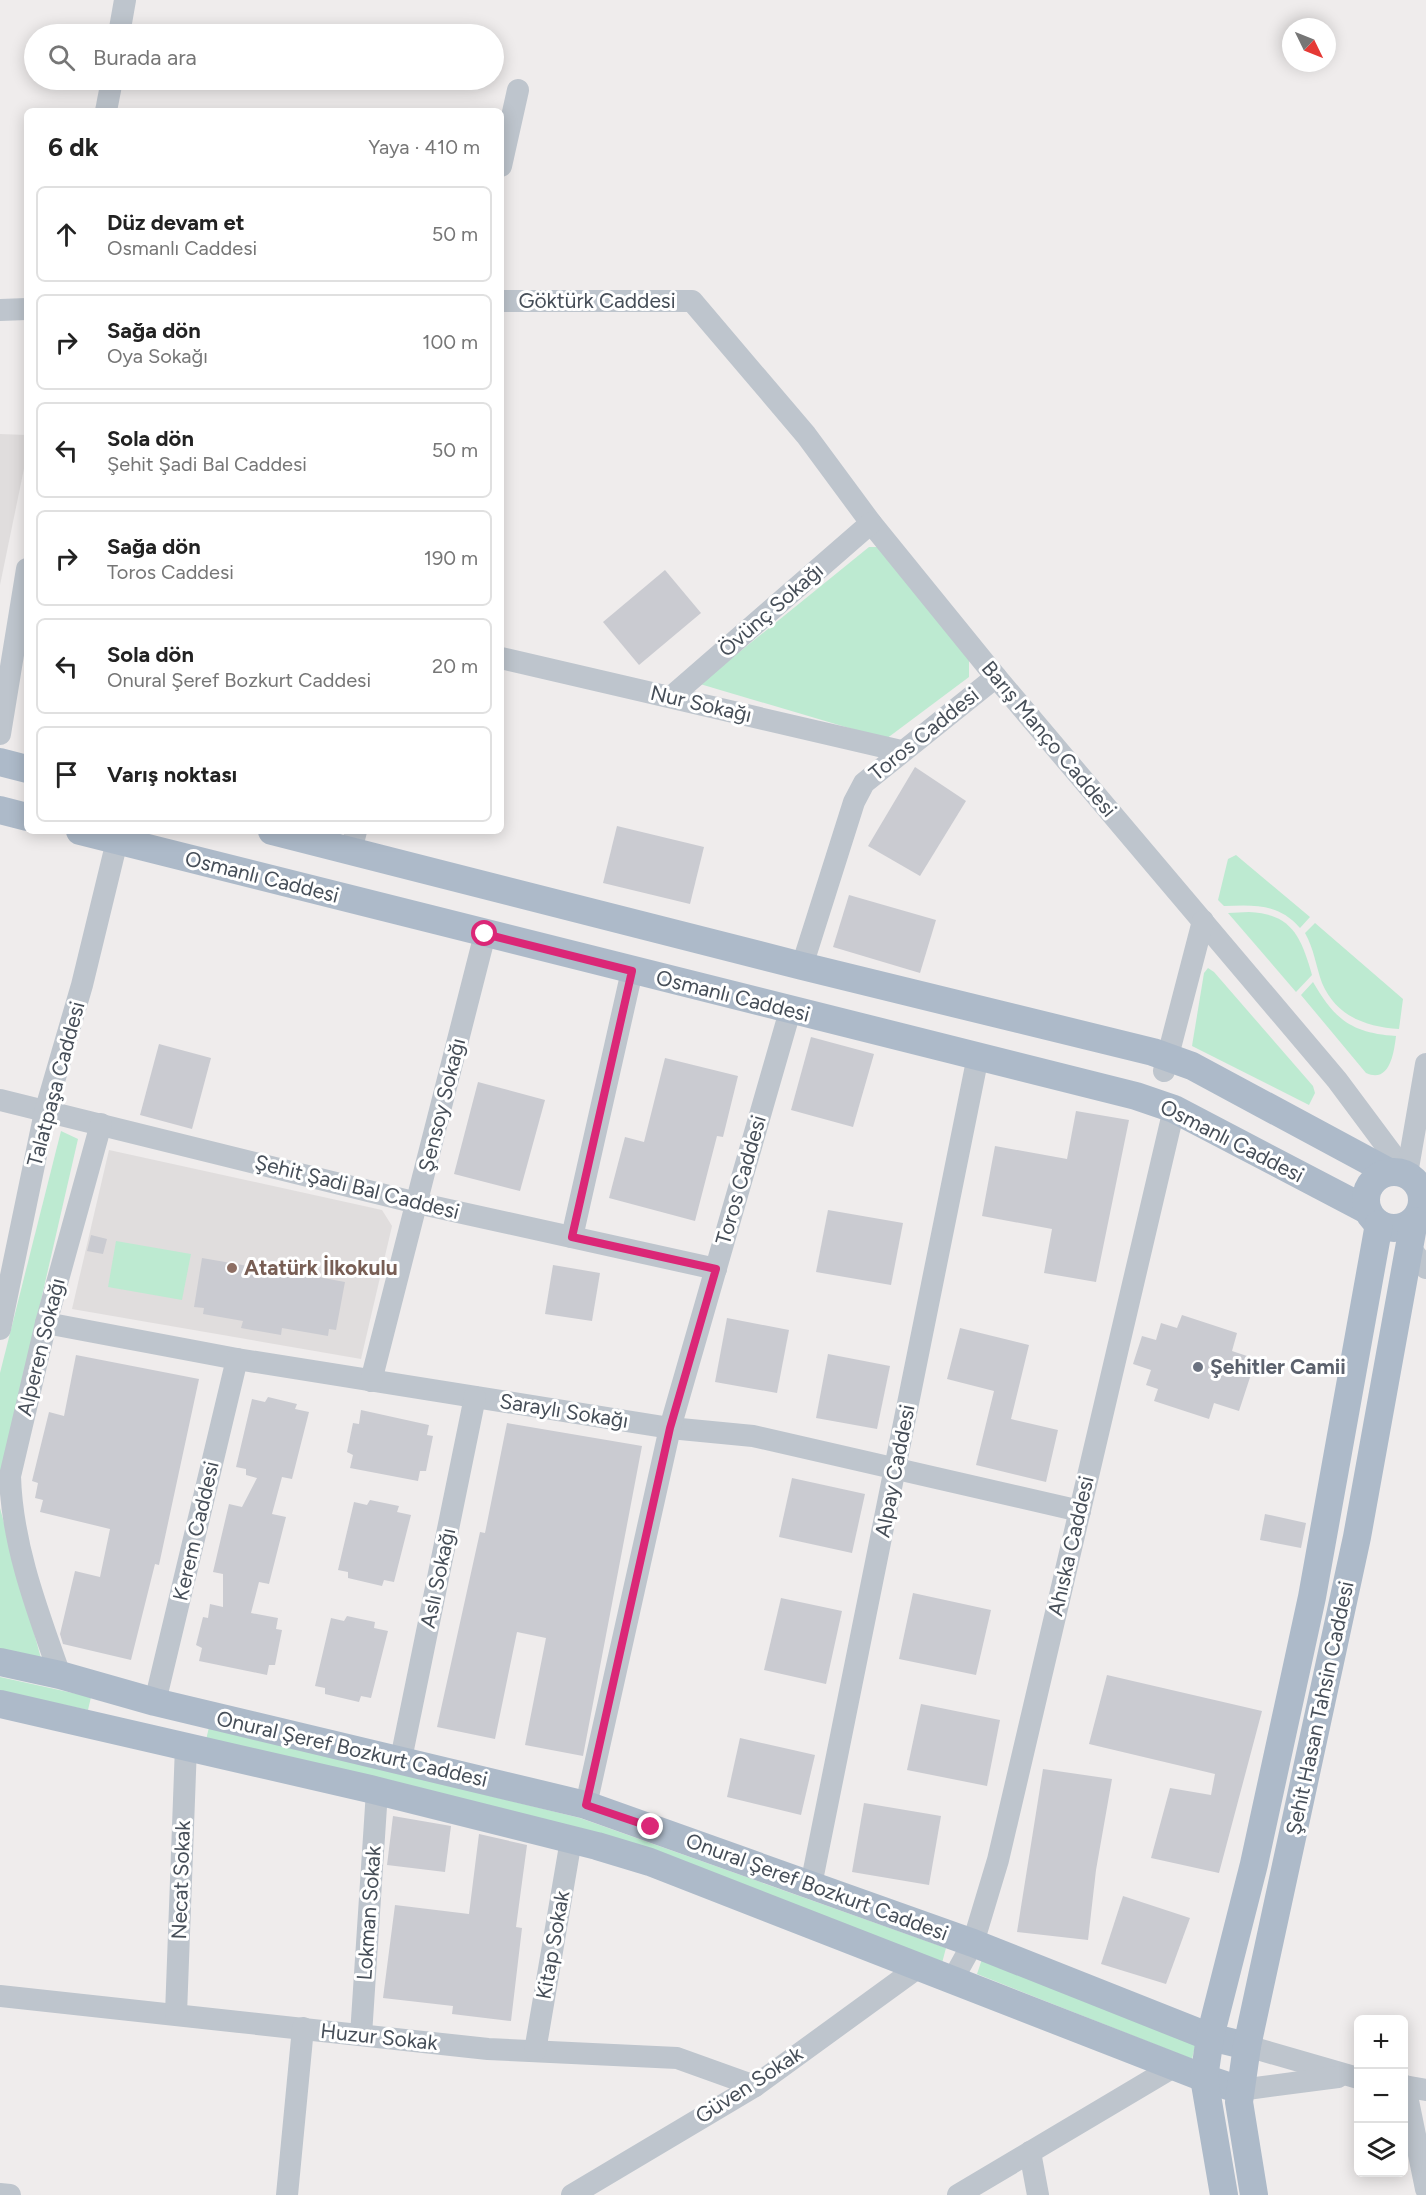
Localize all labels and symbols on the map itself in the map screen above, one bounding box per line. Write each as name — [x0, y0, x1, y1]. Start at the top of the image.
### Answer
north arrow — [1282, 18, 1336, 72]
street label: Göktürk Caddesi — [518, 288, 676, 313]
street label: Övünç Sokağı — [713, 557, 828, 662]
street label: Barış Manço Caddesi — [977, 656, 1122, 822]
street label: Nur Sokağı — [648, 680, 754, 727]
street label: Toros Caddesi — [864, 682, 983, 785]
street label: Osmanlı Caddesi — [183, 845, 342, 908]
route start — [471, 920, 497, 946]
street label: Osmanlı Caddesi — [654, 964, 813, 1027]
street label: Talatpaşa Caddesi — [21, 999, 90, 1169]
street label: Şensoy Sokağı — [413, 1035, 470, 1174]
street label: Osmanlı Caddesi — [1156, 1094, 1308, 1187]
street label: Toros Caddesi — [710, 1112, 771, 1247]
street label: Şehit Şadi Bal Caddesi — [252, 1149, 462, 1224]
place label: Atatürk İlkokulu — [244, 1255, 398, 1280]
marker: Atatürk İlkokulu — [225, 1261, 239, 1275]
street label: Alperen Sokağı — [11, 1275, 70, 1418]
place label: Şehitler Camii — [1210, 1354, 1346, 1379]
marker: Şehitler Camii — [1191, 1360, 1205, 1374]
street label: Saraylı Sokağı — [498, 1388, 630, 1433]
street label: Alpay Caddesi — [869, 1402, 920, 1539]
street label: Kerem Caddesi — [167, 1459, 224, 1603]
street label: Ahıska Caddesi — [1042, 1473, 1099, 1618]
street label: Aslı Sokağı — [415, 1526, 460, 1630]
street label: Şehit Hasan Tahsin Caddesi — [1280, 1579, 1359, 1837]
street label: Onural Şeref Bozkurt Caddesi — [214, 1705, 490, 1792]
route end — [637, 1813, 663, 1839]
street label: Necat Sokak — [166, 1819, 195, 1940]
street label: Onural Şeref Bozkurt Caddesi — [683, 1827, 952, 1946]
street label: Lokman Sokak — [351, 1844, 386, 1981]
street label: Kitap Sokak — [531, 1888, 574, 2001]
street label: Huzur Sokak — [319, 2018, 440, 2055]
street label: Güven Sokak — [690, 2040, 808, 2128]

